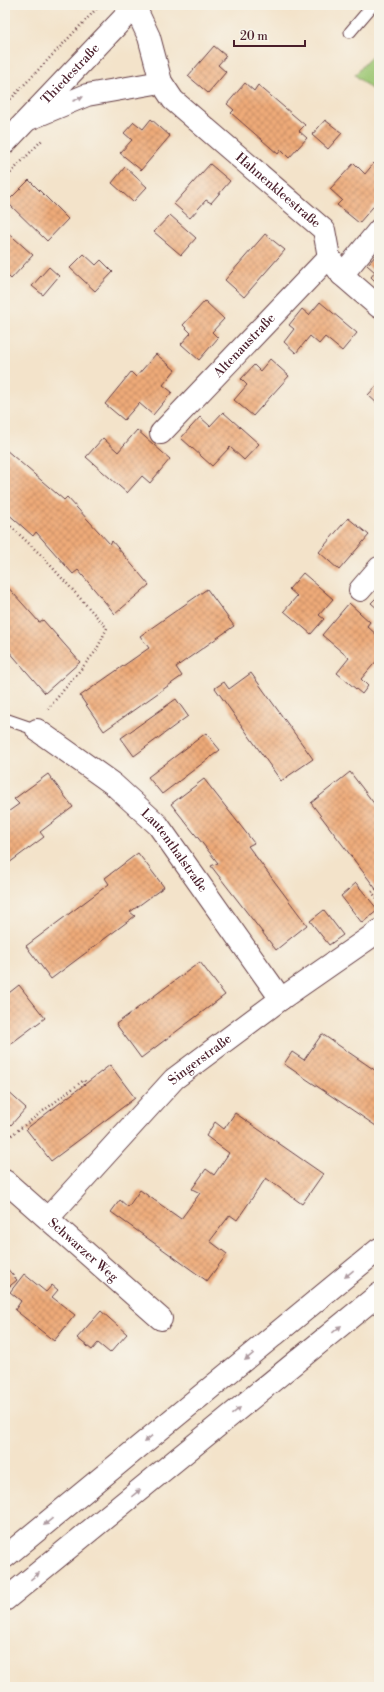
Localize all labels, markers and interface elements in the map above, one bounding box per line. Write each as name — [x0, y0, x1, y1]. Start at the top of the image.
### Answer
scale bar — [234, 22, 305, 48]
text: 20 m — [240, 29, 268, 44]
street label: Thiedestraße — [38, 40, 103, 108]
one-way arrow — [72, 96, 83, 102]
street label: Hahnenkleestraße — [232, 149, 324, 232]
street label: Altenaustraße — [210, 310, 279, 381]
street label: Lautenthalstraße — [137, 805, 211, 896]
street label: Singerstraße — [165, 1031, 235, 1088]
street label: Schwarzer Weg — [45, 1215, 121, 1285]
one-way arrow — [343, 1270, 354, 1278]
one-way arrow — [331, 1324, 342, 1333]
one-way arrow — [243, 1352, 254, 1361]
one-way arrow — [231, 1407, 242, 1415]
one-way arrow — [143, 1435, 154, 1444]
one-way arrow — [130, 1489, 141, 1498]
one-way arrow — [42, 1517, 53, 1526]
one-way arrow — [30, 1571, 41, 1580]

